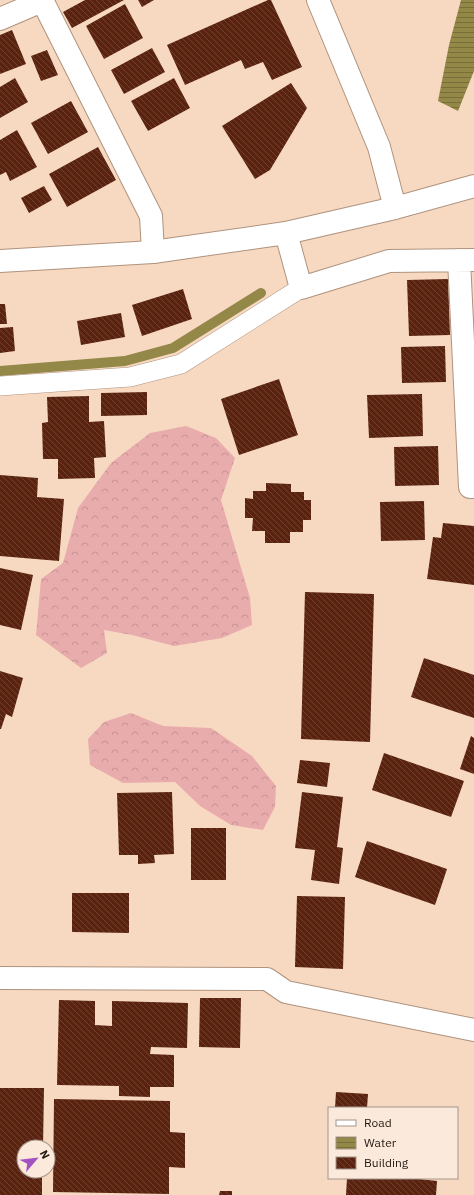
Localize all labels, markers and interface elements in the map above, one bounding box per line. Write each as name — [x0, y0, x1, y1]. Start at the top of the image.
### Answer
legend — [328, 1107, 458, 1179]
text: Road — [364, 1115, 392, 1130]
text: Water — [364, 1135, 397, 1150]
north arrow — [16, 1139, 56, 1179]
text: N — [37, 1148, 53, 1161]
text: Building — [364, 1155, 409, 1170]

